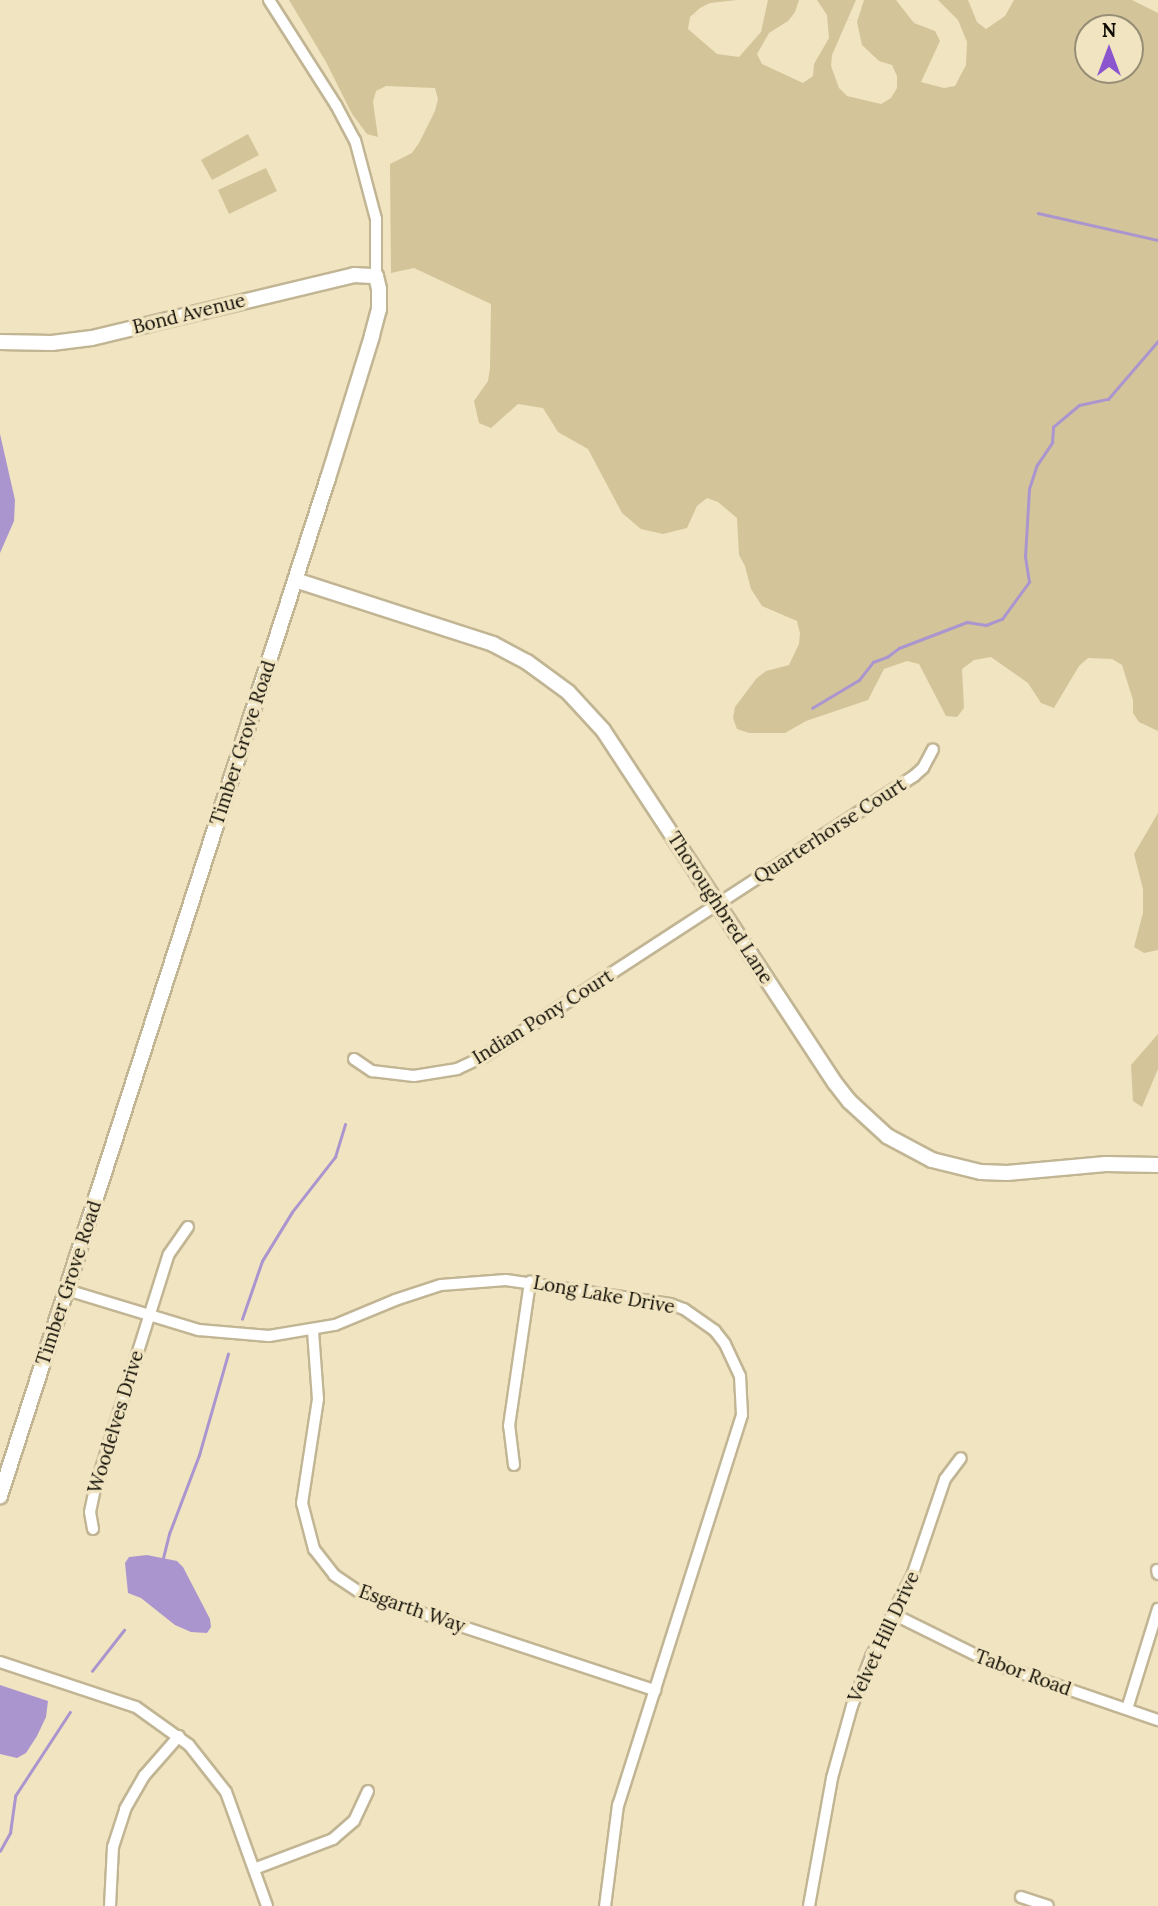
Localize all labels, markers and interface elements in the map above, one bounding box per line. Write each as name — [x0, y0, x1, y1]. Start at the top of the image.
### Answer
north arrow — [1074, 14, 1144, 84]
text: N — [1102, 18, 1116, 42]
street label: Bond Avenue — [130, 289, 248, 339]
street label: Timber Grove Road — [206, 658, 280, 828]
street label: Quarterhorse Court — [750, 773, 910, 889]
street label: Thoroughbred Lane — [662, 828, 778, 988]
street label: Indian Pony Court — [469, 965, 617, 1069]
street label: Timber Grove Road — [32, 1198, 106, 1368]
street label: Long Lake Drive — [531, 1271, 677, 1319]
street label: Woodelves Drive — [83, 1348, 149, 1496]
street label: Velvet Hill Drive — [844, 1568, 924, 1706]
street label: Esgarth Way — [356, 1580, 468, 1638]
street label: Tabor Road — [972, 1645, 1074, 1701]

